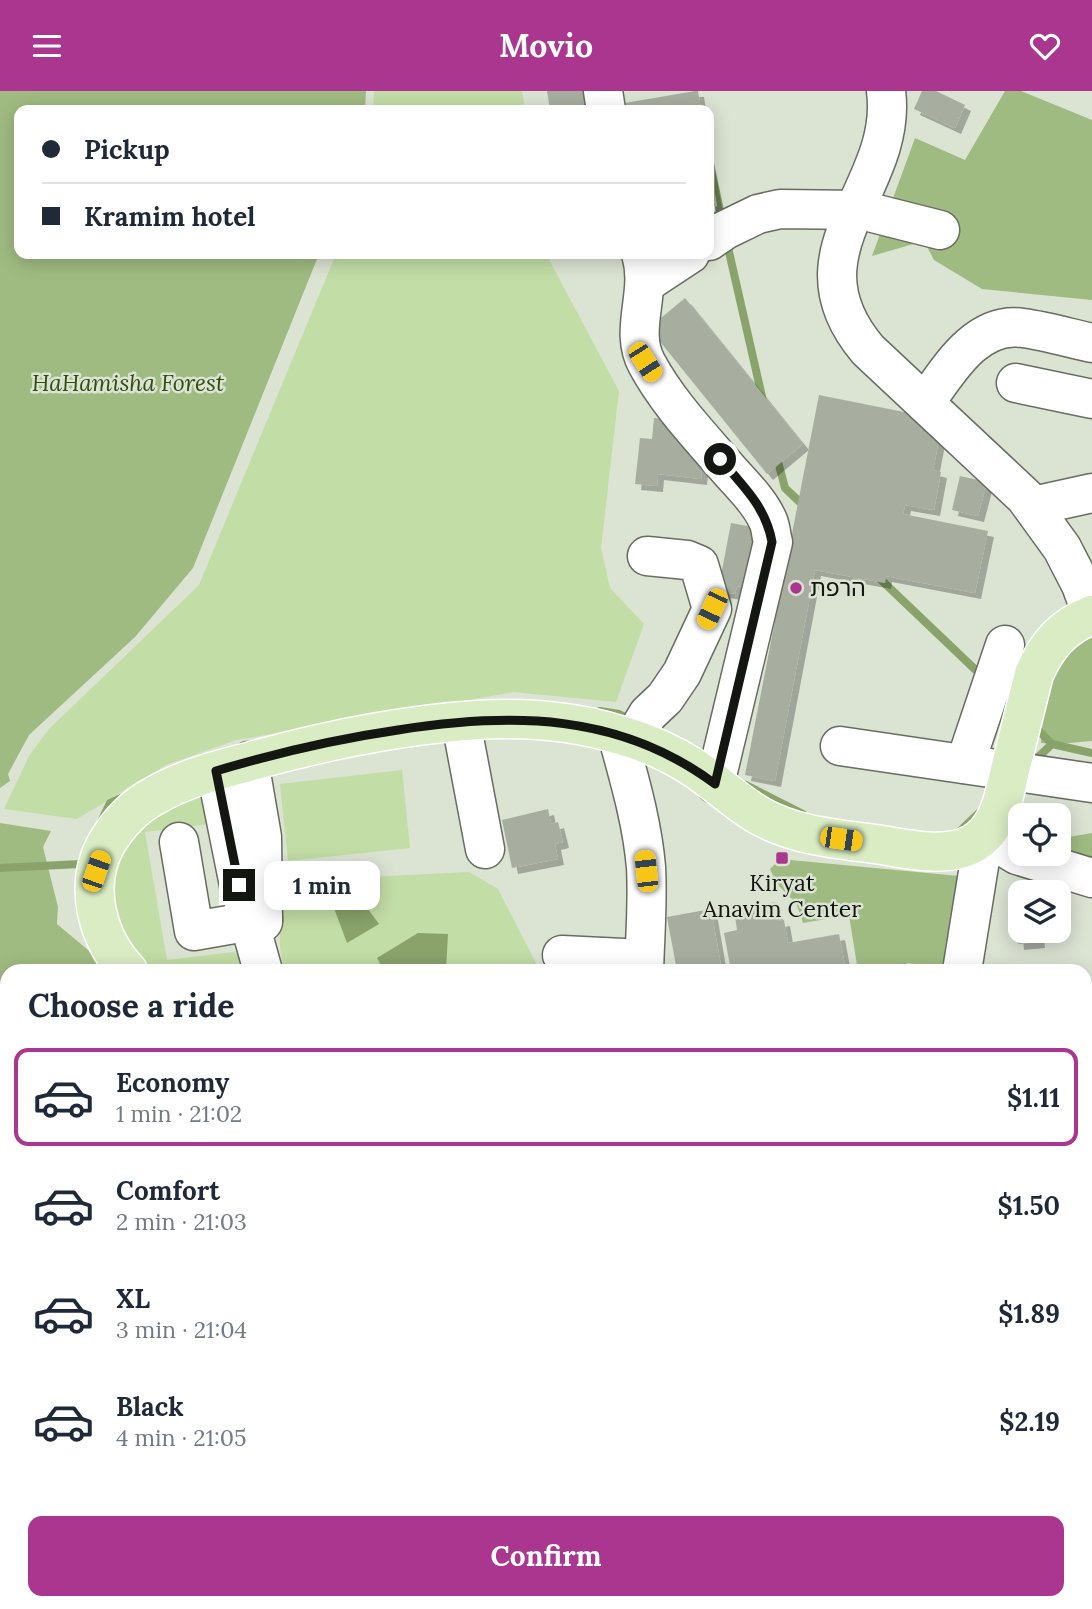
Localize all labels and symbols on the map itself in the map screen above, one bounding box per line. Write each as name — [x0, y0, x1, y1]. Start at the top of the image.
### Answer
car — [625, 339, 666, 385]
park label: HaHamisha Forest — [32, 368, 225, 397]
route start — [704, 443, 736, 475]
place label: הרפת — [810, 573, 866, 602]
marker: הרפת — [788, 580, 804, 596]
car — [694, 586, 731, 632]
car — [819, 826, 864, 852]
car — [80, 848, 113, 894]
car — [634, 849, 659, 893]
marker: Kiryat Anavim Center — [774, 850, 790, 866]
callout: 1 min — [264, 861, 379, 909]
place label: Kiryat Anavim Center — [702, 868, 861, 923]
route end — [223, 869, 255, 901]

